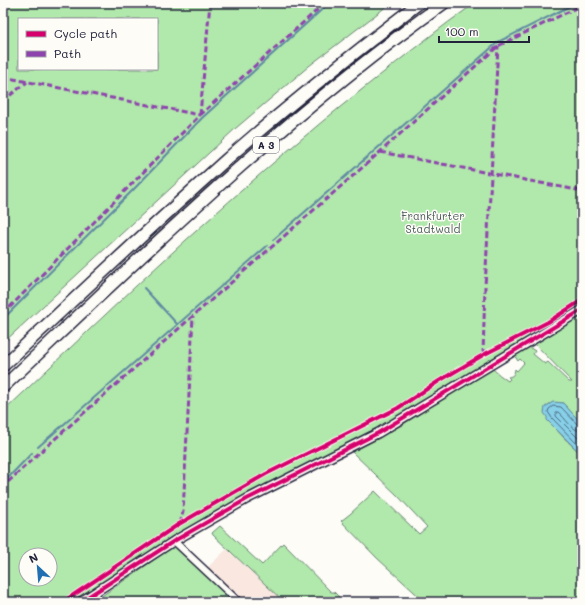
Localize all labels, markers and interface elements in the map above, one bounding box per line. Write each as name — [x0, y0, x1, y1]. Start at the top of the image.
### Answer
legend — [18, 18, 158, 70]
scale bar — [439, 18, 529, 44]
text: 100 m — [445, 23, 479, 39]
text: Cycle path — [54, 25, 117, 41]
text: Path — [54, 45, 81, 61]
road number: A 3 — [253, 137, 279, 153]
park label: Frankfurter Stadtwald — [401, 208, 465, 236]
north arrow — [18, 547, 58, 587]
text: N — [26, 549, 40, 566]

